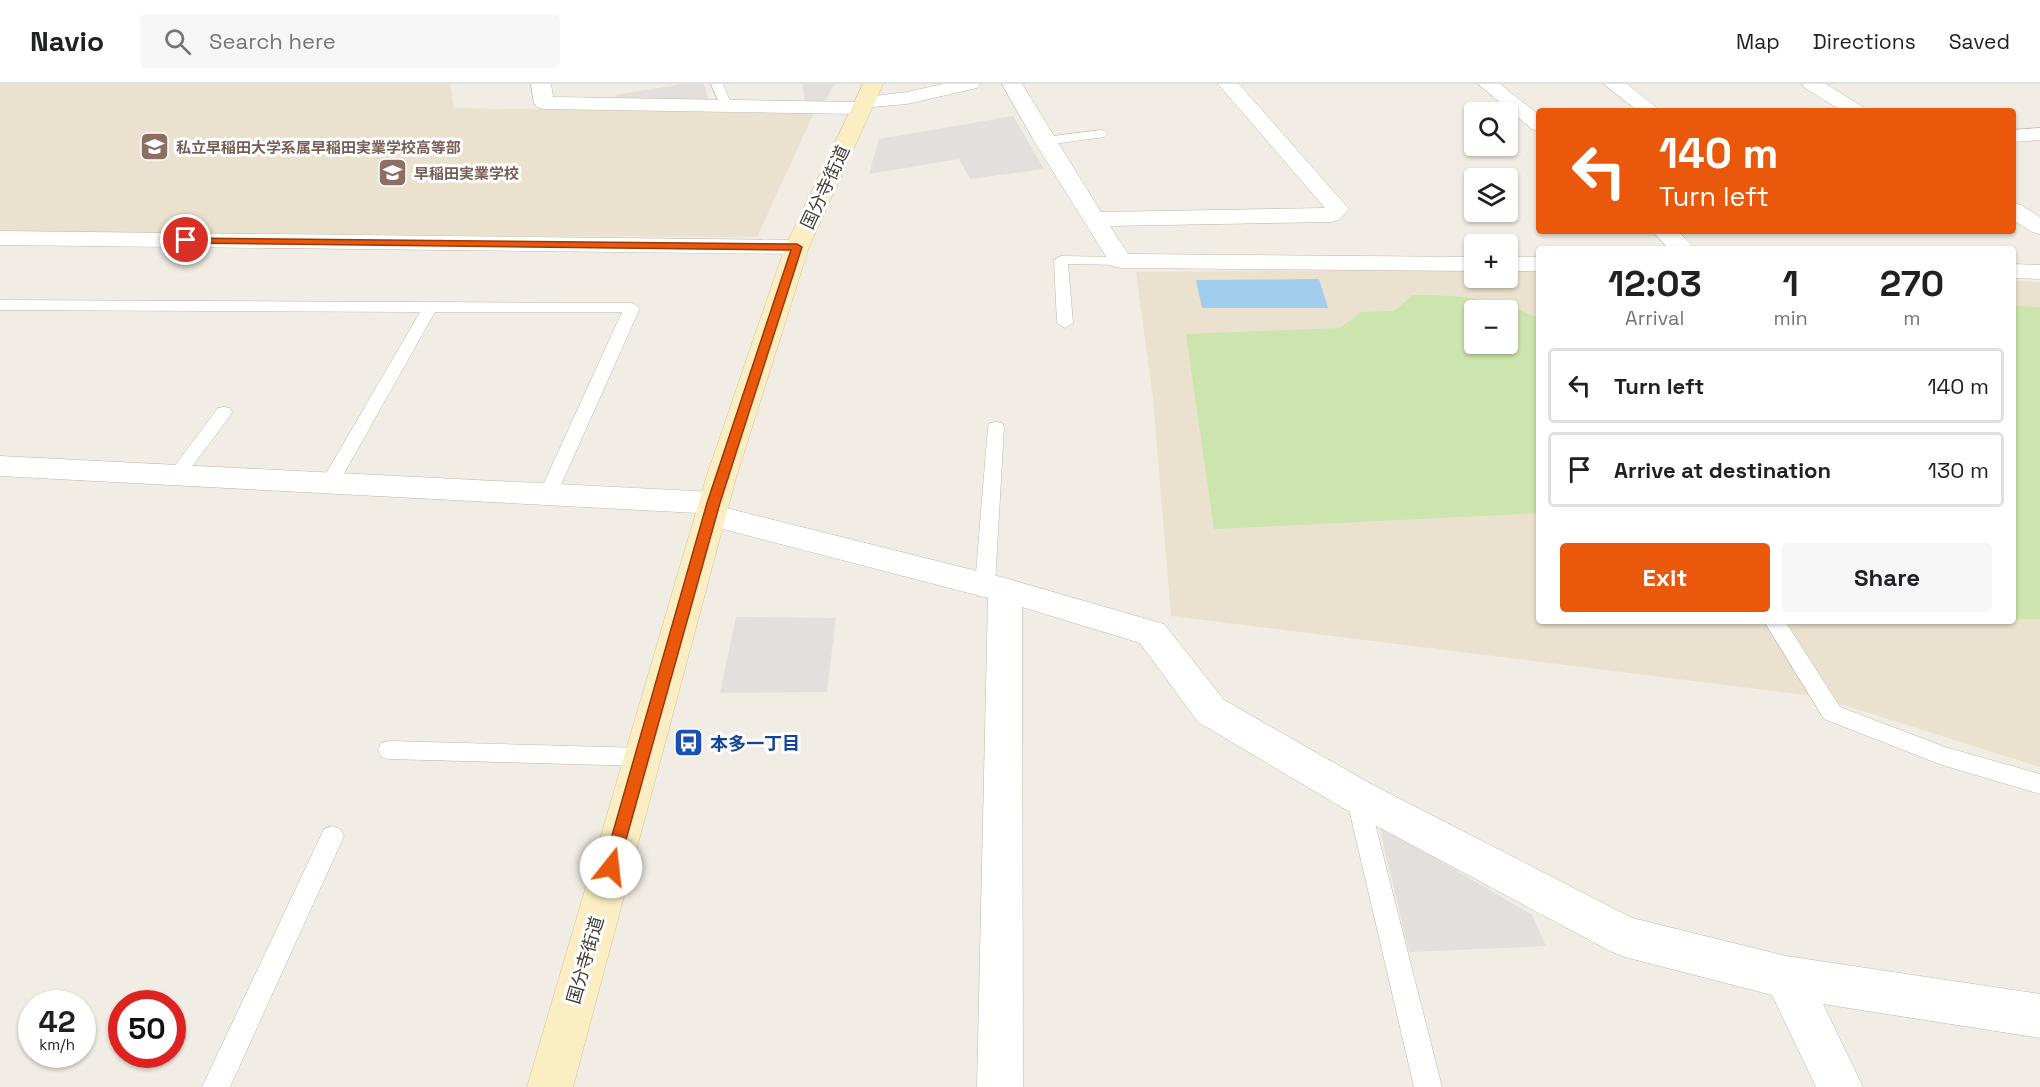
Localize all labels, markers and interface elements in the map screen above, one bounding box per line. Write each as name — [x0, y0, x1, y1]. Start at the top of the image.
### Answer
search box — [140, 14, 560, 68]
text: Navio — [30, 23, 104, 59]
icon: search — [161, 25, 194, 58]
text: Search here — [209, 27, 336, 55]
text: Map — [1736, 28, 1780, 55]
text: Directions — [1813, 28, 1916, 55]
text: Saved — [1949, 28, 2010, 55]
map controls — [1464, 102, 1518, 354]
button: search — [1464, 102, 1518, 156]
text: 140 m — [1659, 127, 1778, 180]
school or university icon: 私立早稲田大学系属早稲田実業学校高等部 — [139, 131, 171, 163]
icon: left — [1560, 132, 1638, 210]
place label: 私立早稲田大学系属早稲田実業学校高等部 — [176, 138, 461, 157]
street label: 国分寺街道 — [796, 141, 854, 233]
school or university icon: 早稲田実業学校 — [377, 157, 409, 189]
place label: 早稲田実業学校 — [414, 164, 519, 183]
button: layers — [1464, 168, 1518, 222]
text: Turn left — [1659, 179, 1769, 214]
pin — [160, 214, 211, 265]
icon: arrive — [169, 223, 202, 256]
button: + — [1464, 234, 1518, 288]
text: 12:03 — [1608, 261, 1702, 307]
text: 1 — [1783, 261, 1799, 307]
text: 270 — [1880, 261, 1944, 307]
button: − — [1464, 300, 1518, 354]
text: Arrival — [1625, 305, 1684, 331]
text: min — [1774, 305, 1808, 331]
text: m — [1903, 305, 1921, 331]
icon: left — [1563, 369, 1596, 402]
text: Turn left — [1614, 372, 1704, 400]
text: 140 m — [1927, 372, 1989, 400]
icon: arrive — [1563, 453, 1596, 486]
text: Arrive at destination — [1614, 456, 1831, 484]
text: 130 m — [1928, 456, 1989, 484]
button: Exit — [1560, 543, 1770, 612]
button: Share — [1782, 543, 1992, 612]
bus stop icon: 本多一丁目 — [673, 727, 705, 759]
place label: 本多一丁目 — [710, 732, 800, 755]
position arrow — [579, 835, 643, 899]
street label: 国分寺街道 — [562, 914, 608, 1006]
speed limit sign: 50 — [108, 990, 186, 1068]
text: 42 — [39, 1002, 75, 1041]
text: km/h — [39, 1035, 75, 1054]

